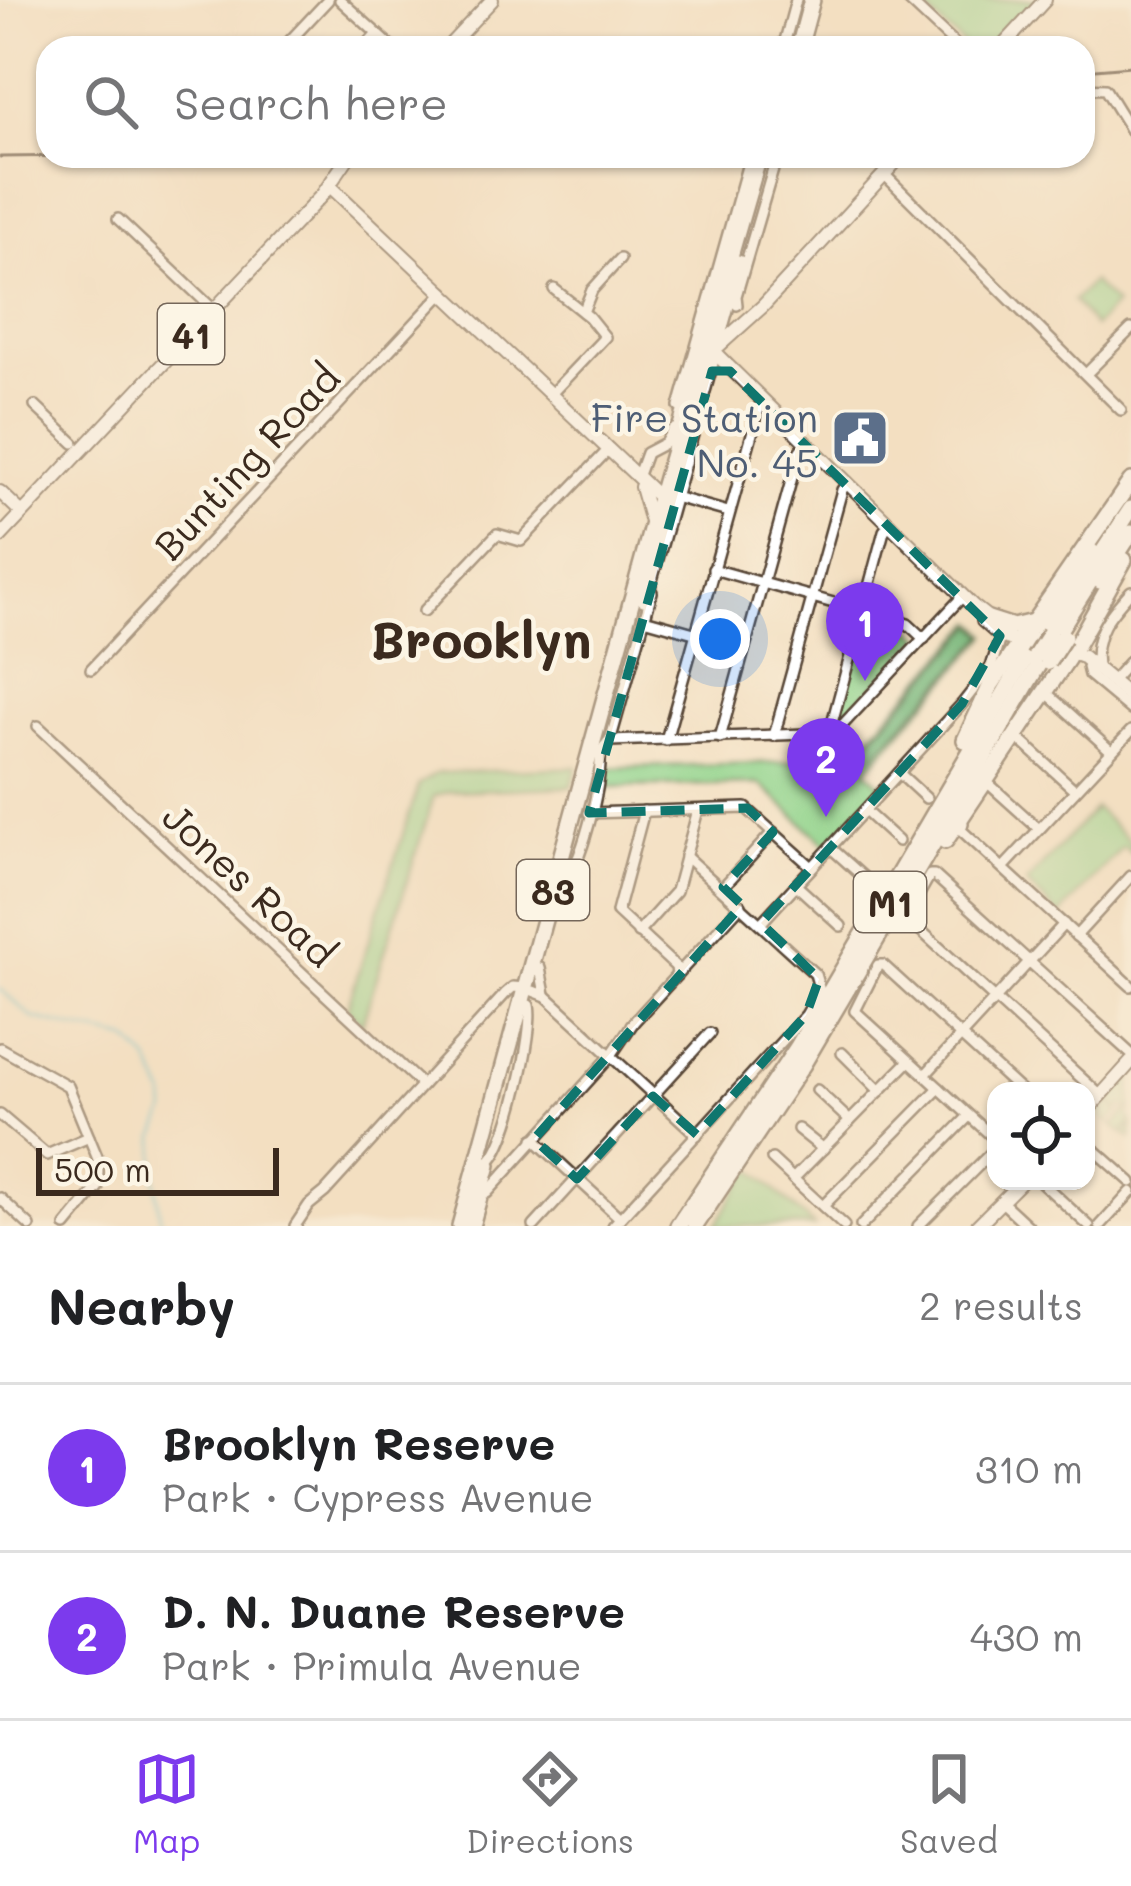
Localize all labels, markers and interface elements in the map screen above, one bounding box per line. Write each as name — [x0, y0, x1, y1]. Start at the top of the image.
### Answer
search box — [36, 36, 1095, 168]
icon: search — [78, 69, 144, 135]
text: Search here — [174, 73, 448, 131]
road number: 41 — [158, 304, 224, 364]
street label: Bunting Road — [142, 352, 351, 571]
place label: Fire Station No. 45 — [591, 391, 818, 487]
public building icon: Fire Station No. 45 — [829, 407, 891, 469]
pin: 1 — [826, 582, 904, 681]
district label: Brooklyn — [370, 604, 592, 671]
your location — [690, 609, 750, 669]
pin: 2 — [787, 718, 865, 817]
street label: Jones Road — [153, 791, 347, 977]
road number: 83 — [517, 860, 589, 920]
road number: M1 — [854, 872, 926, 932]
map controls — [987, 1082, 1095, 1190]
button: locate — [987, 1082, 1095, 1190]
scale bar — [36, 1142, 279, 1195]
text: 500 m — [54, 1147, 151, 1190]
text: Nearby — [48, 1271, 235, 1338]
text: 2 results — [919, 1279, 1083, 1330]
text: Brooklyn Reserve — [162, 1413, 555, 1471]
text: 1 — [78, 1442, 96, 1493]
text: 310 m — [975, 1442, 1083, 1493]
text: Park · Cypress Avenue — [162, 1471, 594, 1522]
text: D. N. Duane Reserve — [162, 1581, 625, 1639]
text: 2 — [76, 1610, 98, 1661]
text: 430 m — [970, 1610, 1083, 1661]
text: Park · Primula Avenue — [162, 1639, 582, 1690]
tab: Map — [133, 1746, 200, 1861]
tab: Directions — [466, 1746, 634, 1861]
tab: Saved — [900, 1746, 998, 1861]

